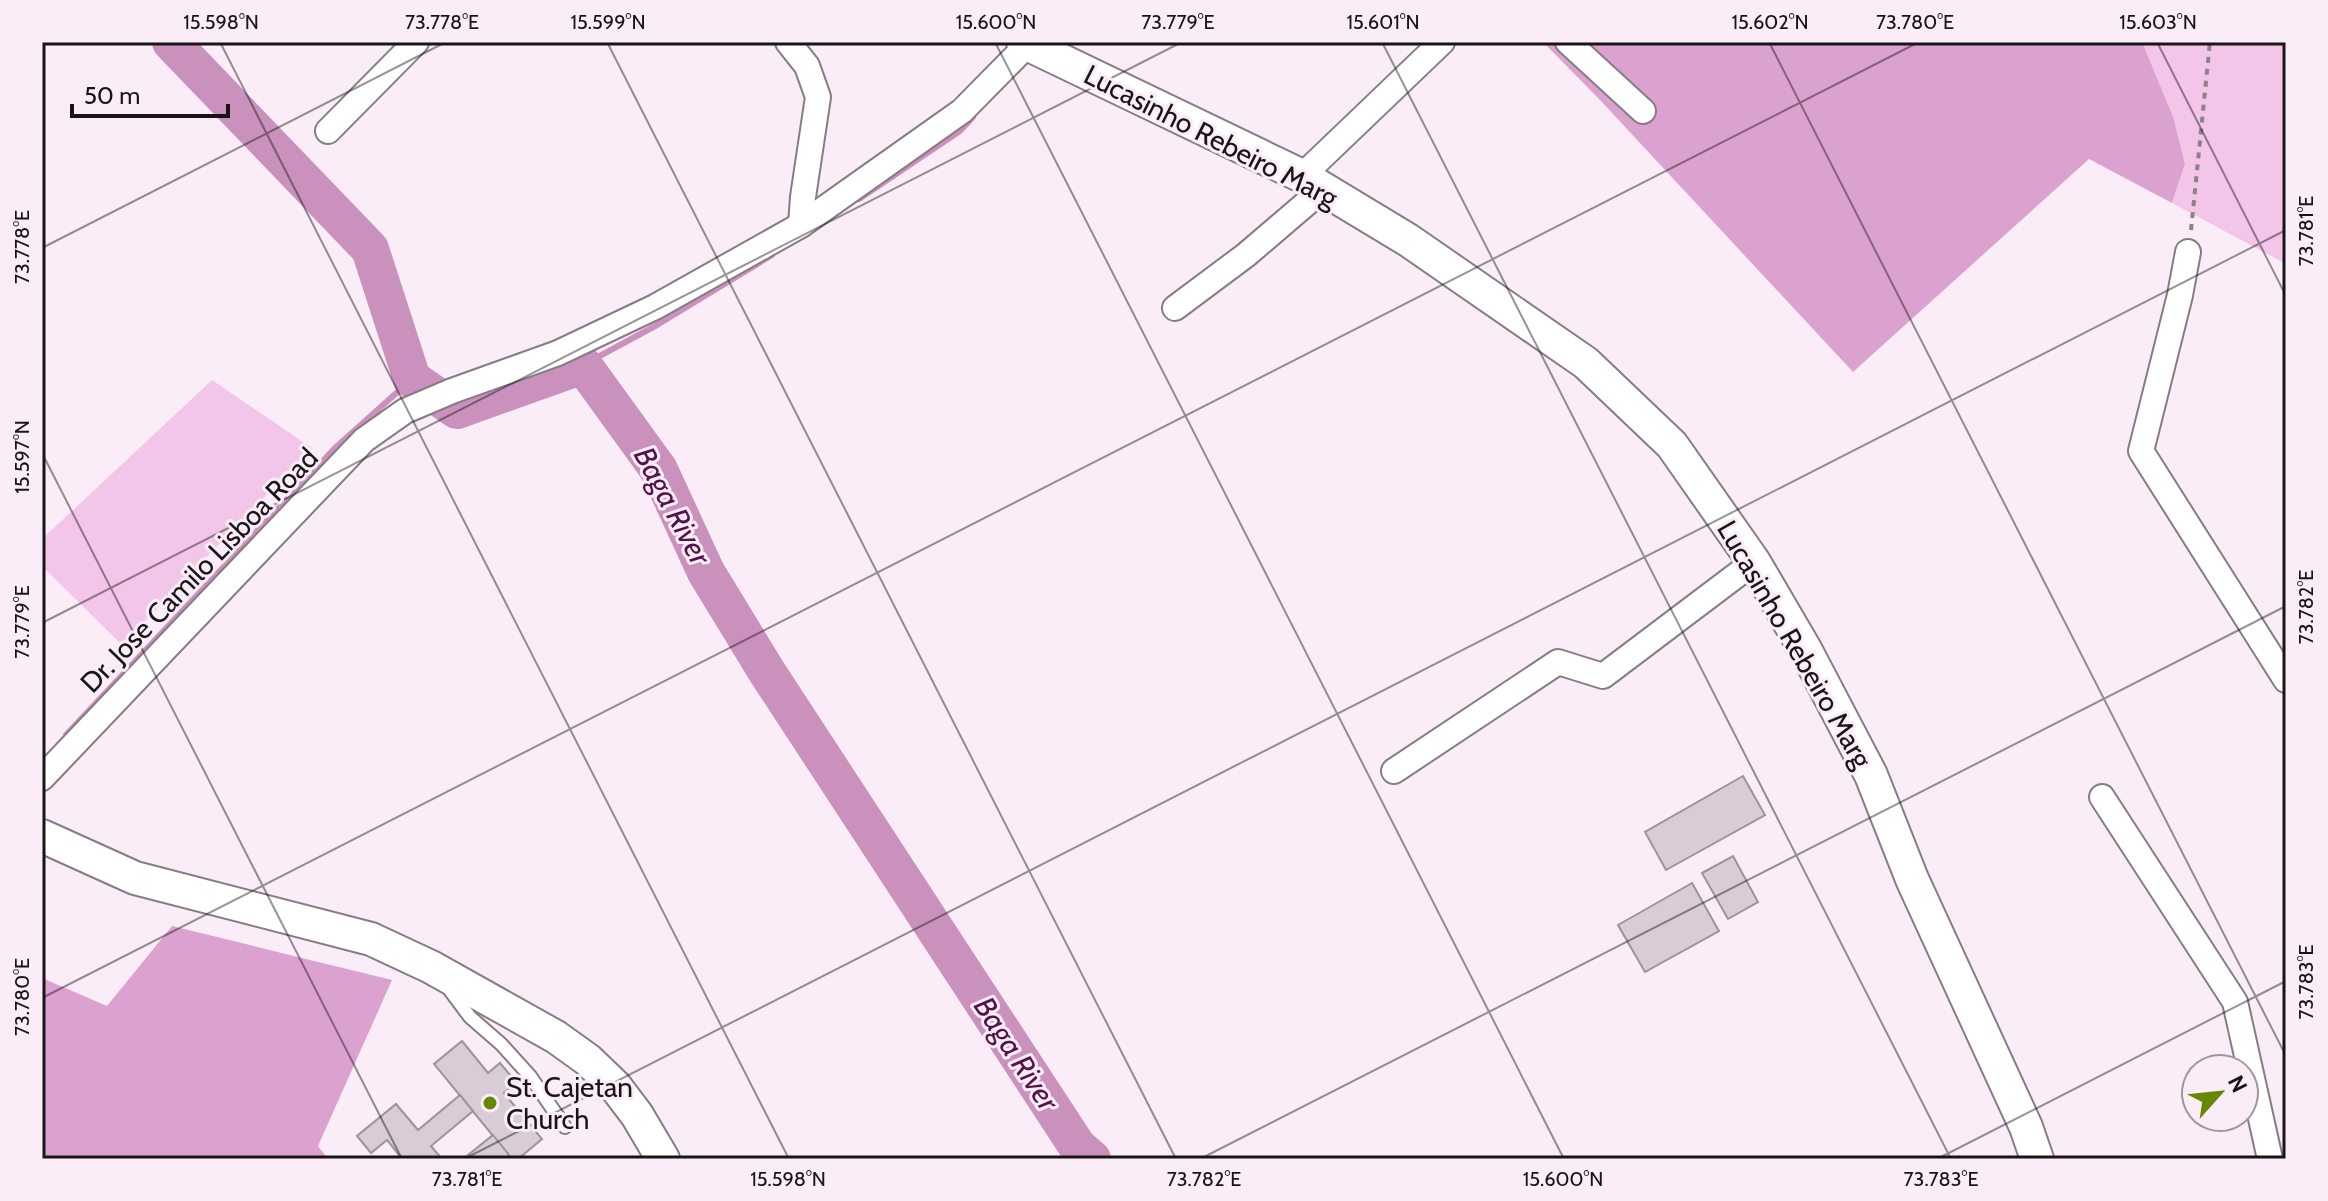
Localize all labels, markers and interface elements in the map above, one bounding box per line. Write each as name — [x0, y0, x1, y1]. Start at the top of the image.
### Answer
text: 15.598°N — [183, 10, 259, 34]
text: 73.778°E — [405, 10, 479, 34]
text: 15.599°N — [571, 10, 645, 34]
text: 15.600°N — [956, 10, 1036, 34]
text: 73.779°E — [1141, 10, 1215, 34]
text: 15.601°N — [1346, 10, 1420, 34]
text: 15.602°N — [1731, 10, 1809, 34]
text: 73.780°E — [1876, 10, 1954, 34]
text: 15.603°N — [2119, 10, 2197, 34]
street label: Lucasinho Rebeiro Marg — [1079, 57, 1344, 215]
scale bar — [72, 68, 228, 118]
text: 50 m — [84, 81, 140, 110]
text: 73.781°E — [2294, 196, 2318, 266]
text: 73.778°E — [10, 210, 34, 284]
text: 15.597°N — [10, 420, 34, 494]
water label: Baga River — [626, 440, 720, 573]
street label: Dr. Jose Camilo Lisboa Road — [73, 441, 325, 699]
street label: Lucasinho Rebeiro Marg — [1710, 514, 1880, 775]
text: 73.782°E — [2294, 570, 2318, 644]
text: 73.779°E — [10, 585, 34, 659]
text: 73.783°E — [2294, 945, 2318, 1019]
text: 73.780°E — [10, 958, 34, 1036]
water label: Baga River — [966, 990, 1068, 1119]
north arrow — [2180, 1053, 2260, 1133]
place label: St. Cajetan Church — [506, 1070, 633, 1136]
text: N — [2222, 1071, 2253, 1097]
marker: St. Cajetan Church — [481, 1094, 499, 1112]
text: 73.781°E — [432, 1167, 502, 1191]
text: 15.598°N — [750, 1167, 826, 1191]
text: 73.782°E — [1167, 1167, 1241, 1191]
text: 15.600°N — [1523, 1167, 1603, 1191]
text: 73.783°E — [1904, 1167, 1978, 1191]

